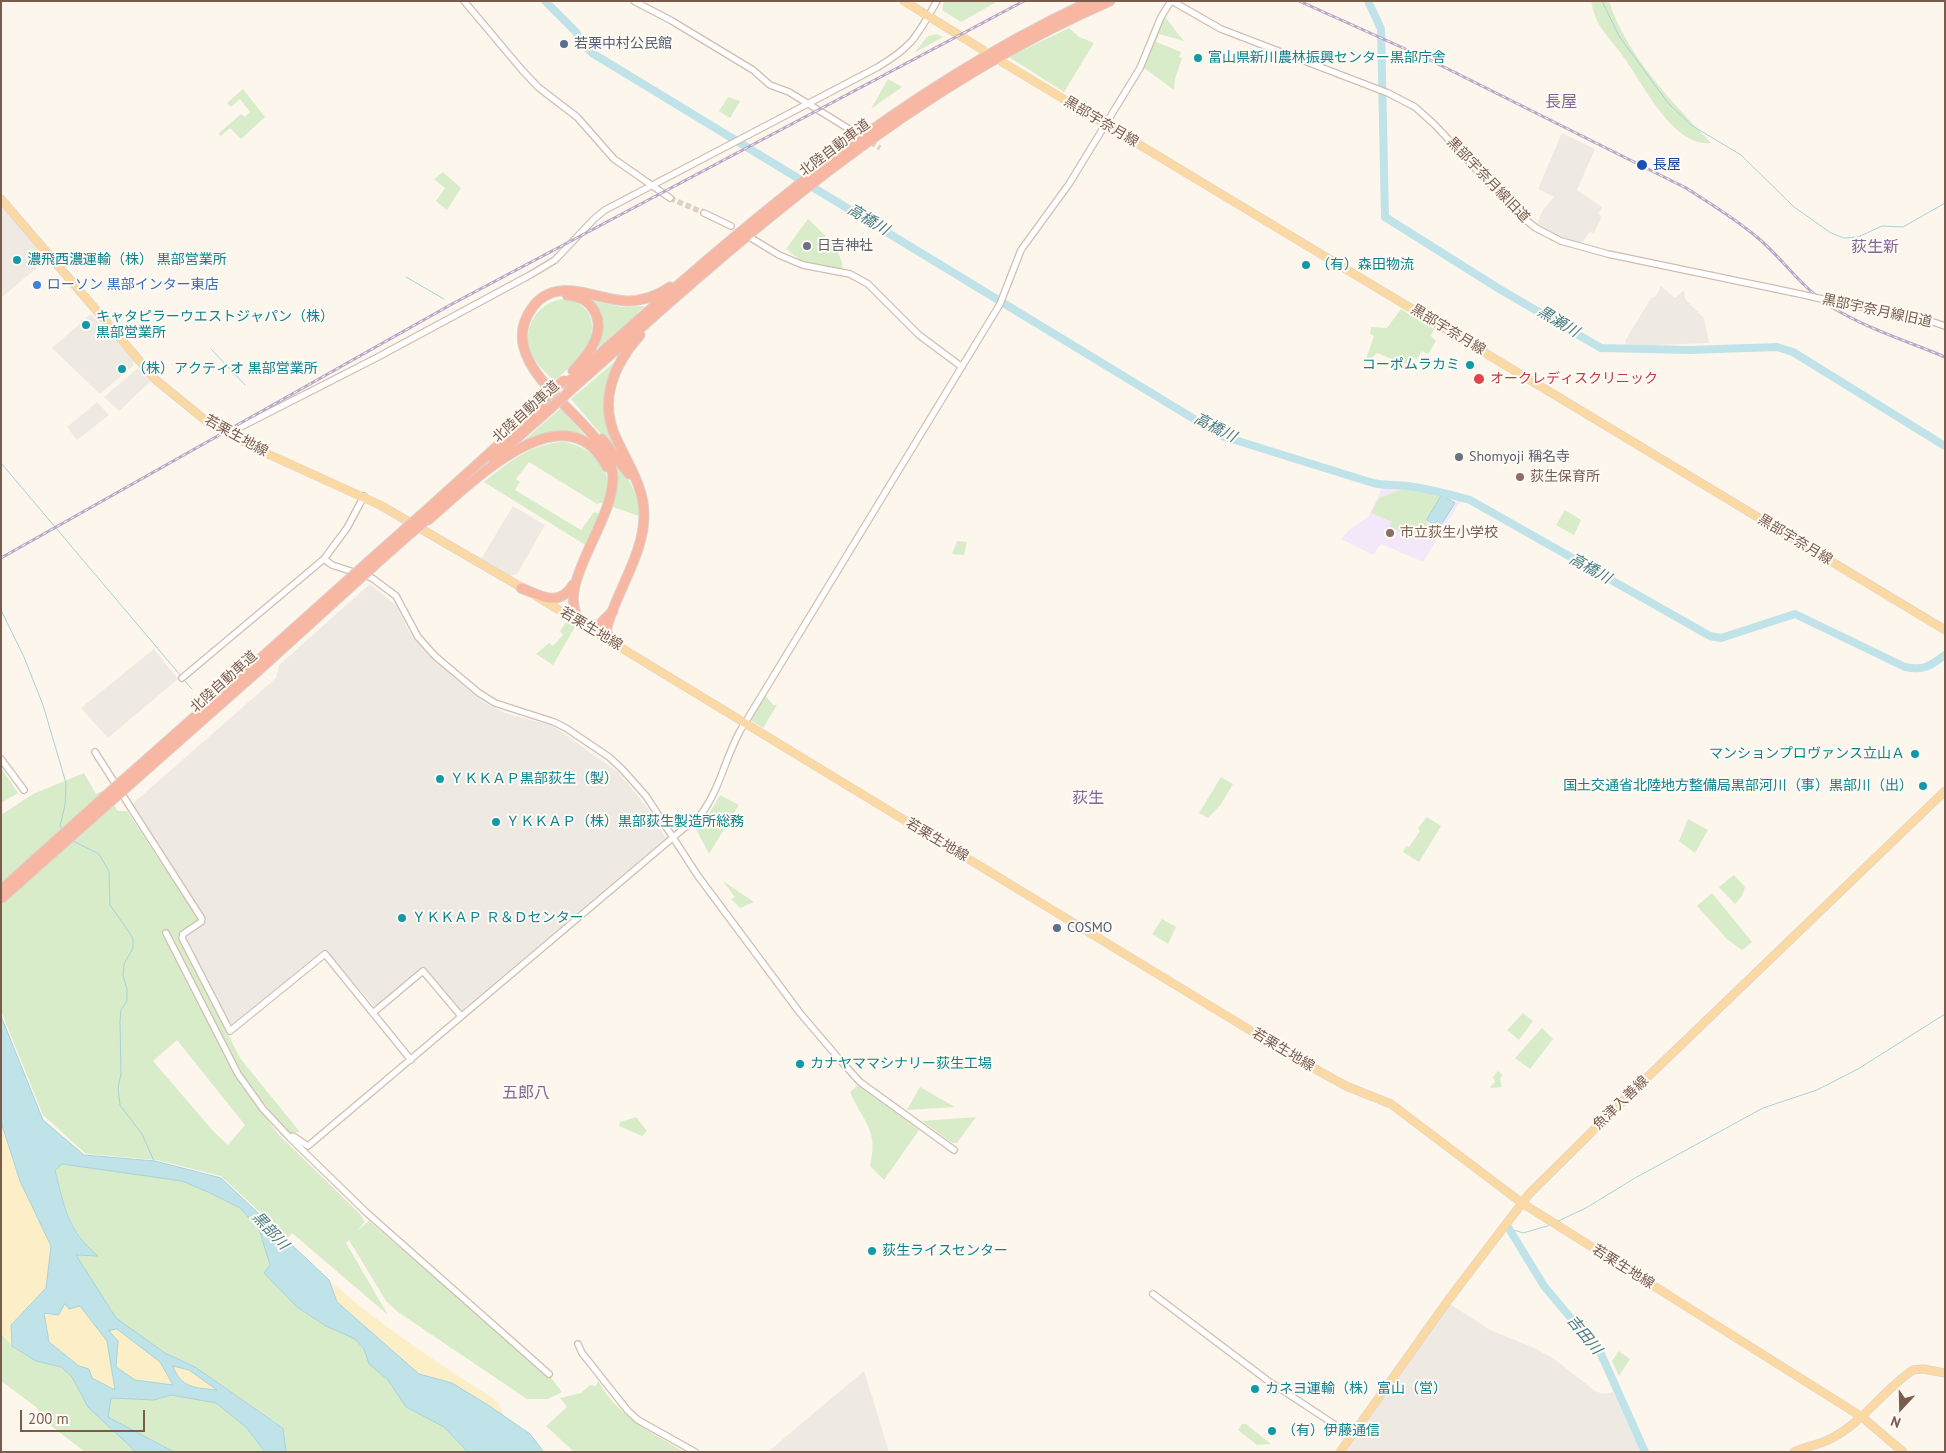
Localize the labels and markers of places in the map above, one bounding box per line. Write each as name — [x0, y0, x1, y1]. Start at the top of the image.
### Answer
place label: 若栗中村公民館 — [574, 36, 672, 52]
marker: 若栗中村公民館 — [558, 38, 570, 50]
place label: 富山県新川農林振興センター黒部庁舎 — [1208, 50, 1446, 66]
marker: 富山県新川農林振興センター黒部庁舎 — [1192, 52, 1204, 64]
place label: 長屋 — [1653, 157, 1681, 173]
marker: 長屋 — [1635, 158, 1649, 172]
place label: 日吉神社 — [817, 238, 873, 254]
marker: 日吉神社 — [801, 240, 813, 252]
place label: 濃飛西濃運輸（株） 黒部営業所 — [27, 252, 227, 268]
marker: 濃飛西濃運輸（株） 黒部営業所 — [11, 254, 23, 266]
place label: （有）森田物流 — [1316, 257, 1414, 273]
marker: （有）森田物流 — [1300, 259, 1312, 271]
place label: ローソン 黒部インター東店 — [47, 277, 219, 293]
marker: ローソン 黒部インター東店 — [31, 279, 43, 291]
place label: キャタピラーウエストジャパン（株） 黒部営業所 — [96, 309, 334, 342]
marker: キャタピラーウエストジャパン（株） 黒部営業所 — [80, 319, 92, 331]
place label: コーポムラカミ — [1362, 357, 1460, 373]
marker: コーポムラカミ — [1464, 359, 1476, 371]
place label: （株）アクティオ 黒部営業所 — [132, 361, 318, 377]
marker: （株）アクティオ 黒部営業所 — [116, 363, 128, 375]
place label: オークレディスクリニック — [1490, 371, 1658, 387]
marker: オークレディスクリニック — [1472, 372, 1486, 386]
place label: Shomyoji 稱名寺 — [1469, 449, 1570, 465]
marker: Shomyoji 稱名寺 — [1453, 451, 1465, 463]
place label: 荻生保育所 — [1530, 469, 1600, 485]
marker: 荻生保育所 — [1514, 471, 1526, 483]
place label: 市立荻生小学校 — [1400, 525, 1498, 541]
marker: 市立荻生小学校 — [1384, 527, 1396, 539]
place label: マンションプロヴァンス立山Ａ — [1709, 746, 1905, 762]
marker: マンションプロヴァンス立山Ａ — [1909, 748, 1921, 760]
place label: ＹＫＫＡＰ黒部荻生（製） — [450, 771, 618, 787]
marker: ＹＫＫＡＰ黒部荻生（製） — [434, 773, 446, 785]
place label: 国土交通省北陸地方整備局黒部河川（事）黒部川（出） — [1563, 778, 1913, 794]
marker: 国土交通省北陸地方整備局黒部河川（事）黒部川（出） — [1917, 780, 1929, 792]
place label: ＹＫＫＡＰ（株）黒部荻生製造所総務 — [506, 814, 744, 830]
marker: ＹＫＫＡＰ（株）黒部荻生製造所総務 — [490, 816, 502, 828]
place label: ＹＫＫＡＰ Ｒ＆Ｄセンター — [412, 910, 584, 926]
marker: ＹＫＫＡＰ Ｒ＆Ｄセンター — [396, 912, 408, 924]
place label: COSMO — [1067, 920, 1112, 936]
marker: COSMO — [1051, 922, 1063, 934]
place label: カナヤママシナリー荻生工場 — [810, 1056, 992, 1072]
marker: カナヤママシナリー荻生工場 — [794, 1058, 806, 1070]
place label: 荻生ライスセンター — [882, 1243, 1008, 1259]
marker: 荻生ライスセンター — [866, 1245, 878, 1257]
place label: カネヨ運輸（株）富山（営） — [1265, 1381, 1447, 1397]
marker: カネヨ運輸（株）富山（営） — [1249, 1383, 1261, 1395]
place label: （有）伊藤通信 — [1282, 1423, 1380, 1439]
marker: （有）伊藤通信 — [1266, 1425, 1278, 1437]

